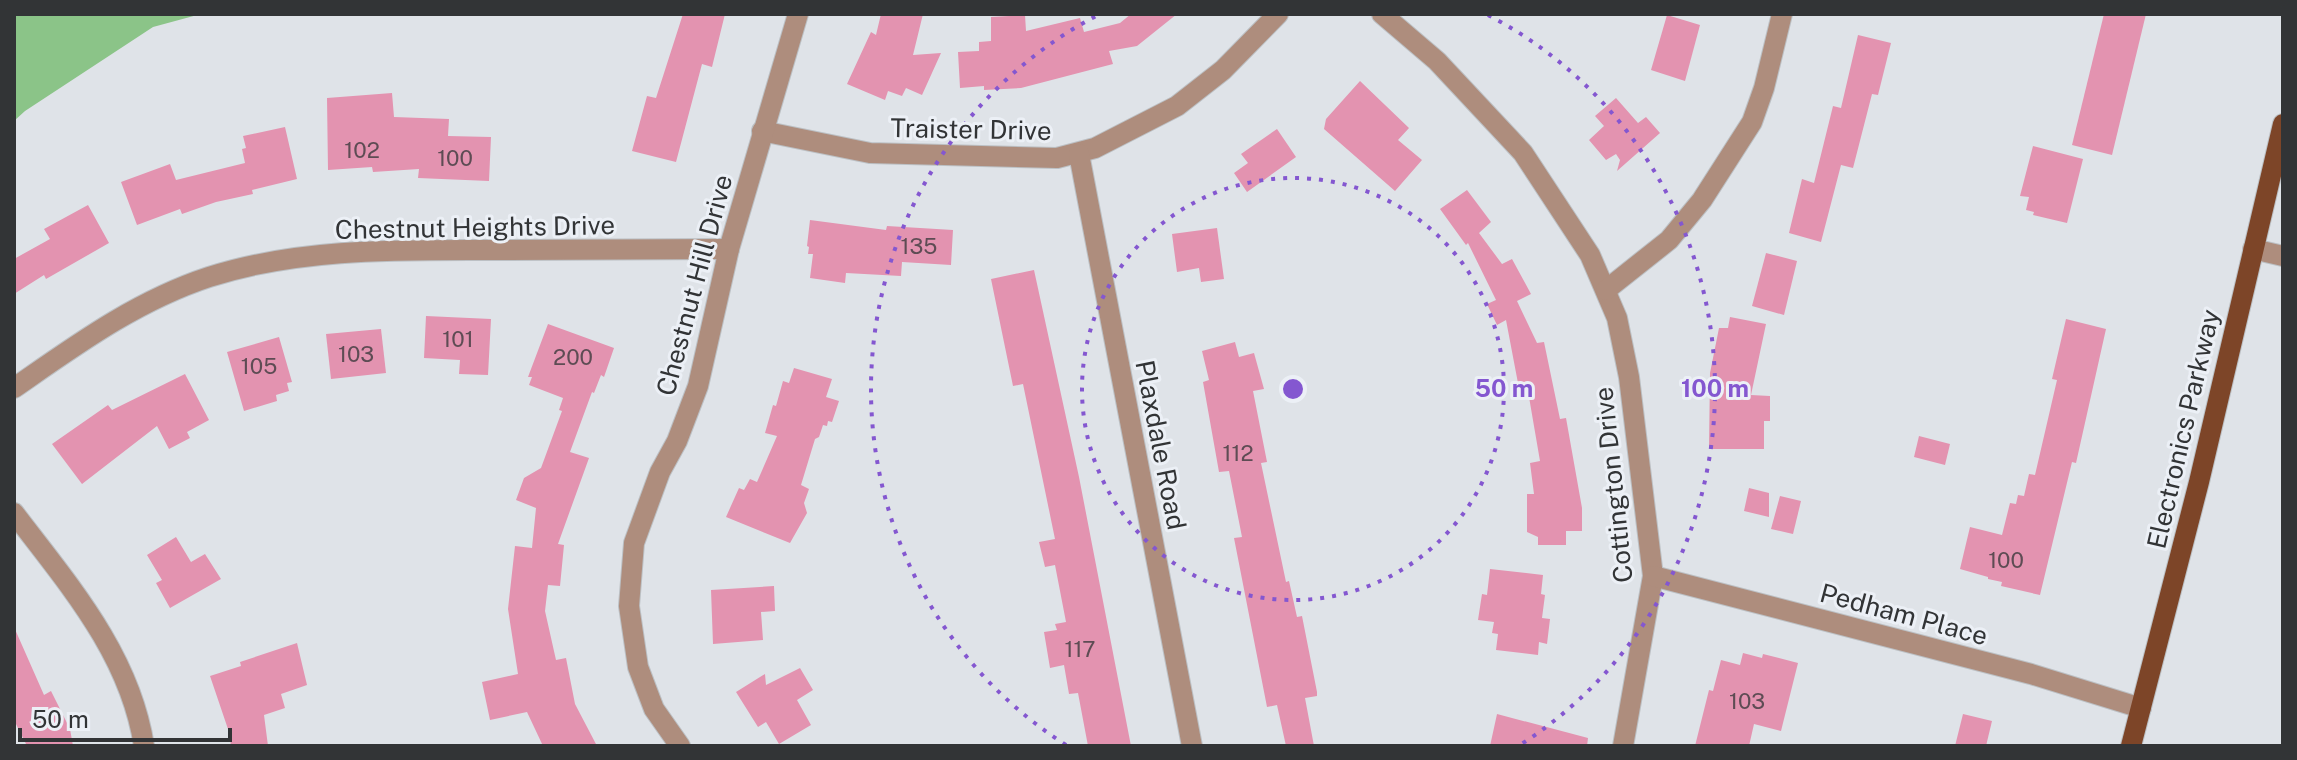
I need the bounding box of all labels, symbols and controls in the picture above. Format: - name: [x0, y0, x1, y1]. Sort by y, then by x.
- street label: Traister Drive: [890, 112, 1052, 146]
- house number: 102: [344, 137, 380, 163]
- house number: 100: [437, 145, 473, 171]
- street label: Chestnut Hill Drive: [650, 171, 738, 399]
- street label: Chestnut Heights Drive: [335, 209, 615, 245]
- house number: 135: [901, 233, 937, 259]
- street label: Electronics Parkway: [2140, 306, 2226, 552]
- house number: 101: [442, 326, 474, 352]
- house number: 103: [338, 341, 374, 367]
- house number: 200: [553, 344, 593, 370]
- house number: 105: [241, 353, 277, 379]
- street label: Plaxdale Road: [1129, 358, 1193, 532]
- text: 50 m: [1475, 374, 1533, 402]
- text: 100 m: [1681, 374, 1749, 402]
- centre of rings: [1279, 375, 1307, 403]
- street label: Cottington Drive: [1587, 386, 1639, 584]
- house number: 112: [1222, 440, 1254, 466]
- house number: 100: [1988, 547, 2024, 573]
- street label: Pedham Place: [1817, 577, 1991, 651]
- house number: 117: [1064, 636, 1096, 662]
- house number: 103: [1729, 688, 1765, 714]
- scale bar: [20, 692, 230, 742]
- text: 50 m: [32, 705, 89, 733]

